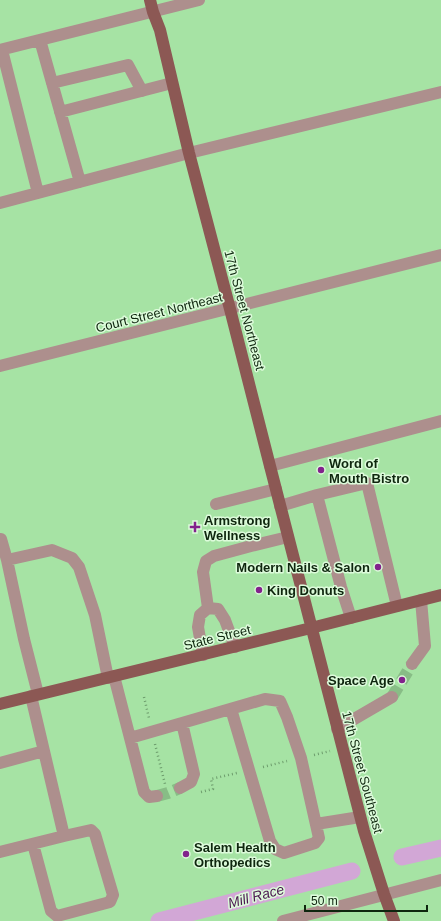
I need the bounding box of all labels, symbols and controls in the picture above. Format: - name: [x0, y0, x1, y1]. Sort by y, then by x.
- street label: 17th Street Northeast: [221, 249, 268, 372]
- street label: Court Street Northeast: [94, 289, 224, 335]
- place label: Word of Mouth Bistro: [329, 456, 409, 486]
- marker: Word of Mouth Bistro: [316, 465, 326, 475]
- place label: Armstrong Wellness: [204, 513, 271, 543]
- marker: Armstrong Wellness: [189, 521, 201, 533]
- place label: Modern Nails & Salon: [236, 560, 370, 575]
- marker: Modern Nails & Salon: [373, 562, 383, 572]
- place label: King Donuts: [267, 583, 344, 598]
- marker: King Donuts: [254, 585, 264, 595]
- street label: State Street: [182, 622, 253, 653]
- place label: Space Age: [328, 673, 394, 688]
- marker: Space Age: [397, 675, 407, 685]
- street label: 17th Street Southeast: [339, 709, 386, 835]
- place label: Salem Health Orthopedics: [194, 840, 276, 870]
- marker: Salem Health Orthopedics: [181, 849, 191, 859]
- water label: Mill Race: [226, 881, 286, 911]
- scale bar: [305, 887, 427, 913]
- text: 50 m: [311, 894, 338, 908]

